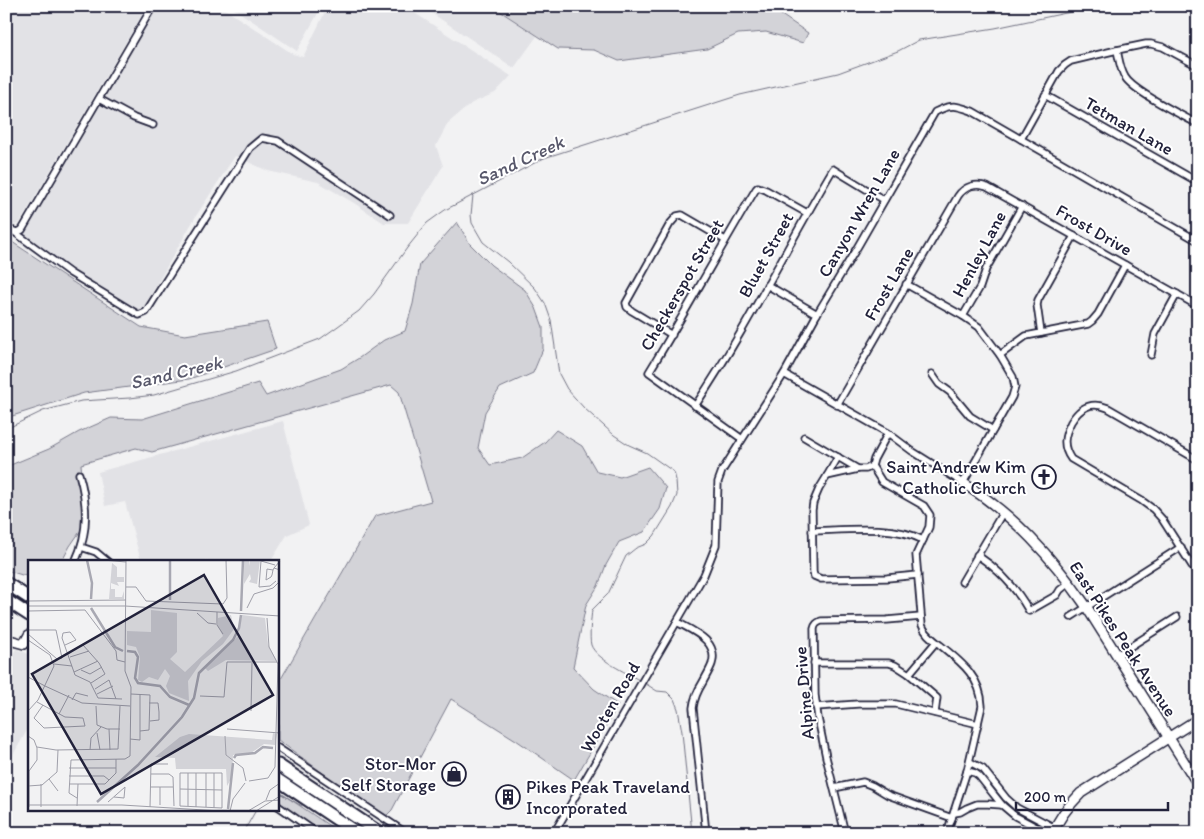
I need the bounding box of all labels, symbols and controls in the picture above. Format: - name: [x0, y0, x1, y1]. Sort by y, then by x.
- street label: Tetman Lane: [1081, 92, 1177, 160]
- water label: Sand Creek: [473, 130, 569, 191]
- street label: Canyon Wren Lane: [813, 145, 905, 281]
- street label: Frost Drive: [1052, 199, 1136, 261]
- street label: Henley Lane: [947, 207, 1011, 301]
- street label: Bluet Street: [734, 208, 799, 301]
- street label: Checkerspot Street: [635, 215, 729, 355]
- street label: Frost Lane: [859, 243, 919, 325]
- water label: Sand Creek: [128, 351, 225, 394]
- place label: Saint Andrew Kim Catholic Church: [886, 456, 1026, 499]
- church icon: Saint Andrew Kim Catholic Church: [1031, 464, 1057, 490]
- street label: East Pikes Peak Avenue: [1064, 557, 1182, 721]
- inset map: [28, 560, 279, 812]
- street label: Alpine Drive: [789, 645, 819, 741]
- street label: Wooten Road: [575, 658, 645, 756]
- place label: Stor-Mor Self Storage: [341, 753, 437, 796]
- shop icon: Stor-Mor Self Storage: [441, 761, 467, 787]
- place label: Pikes Peak Traveland Incorporated: [526, 776, 690, 819]
- scale bar: [1016, 779, 1169, 811]
- building icon: Pikes Peak Traveland Incorporated: [495, 784, 521, 810]
- text: 200 m: [1024, 788, 1067, 806]

